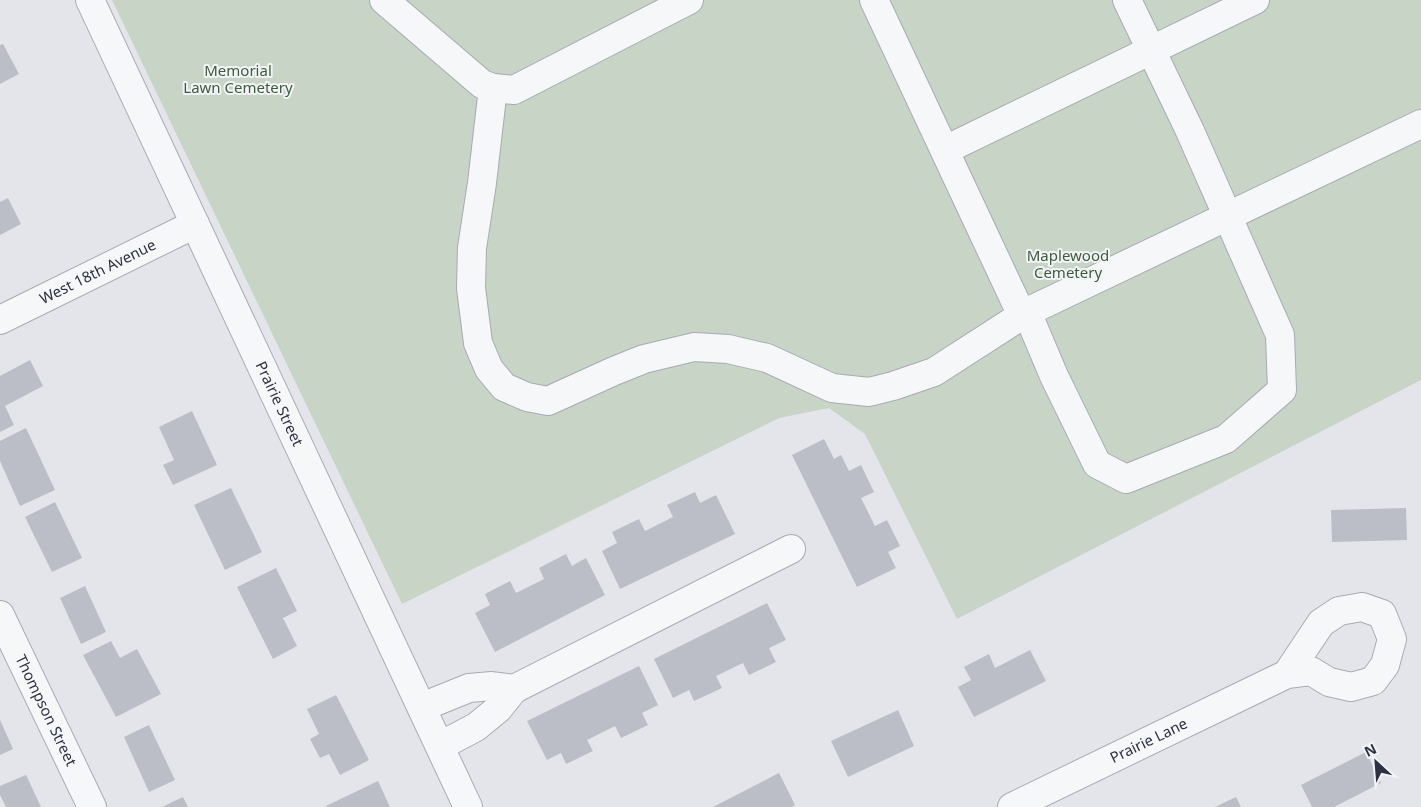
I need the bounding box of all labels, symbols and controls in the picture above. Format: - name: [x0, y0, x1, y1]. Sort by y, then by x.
- park label: Memorial Lawn Cemetery: [183, 60, 293, 97]
- street label: West 18th Avenue: [36, 234, 159, 308]
- park label: Maplewood Cemetery: [1027, 245, 1109, 282]
- street label: Prairie Street: [252, 358, 309, 450]
- street label: Thompson Street: [11, 651, 82, 770]
- street label: Prairie Lane: [1106, 713, 1190, 767]
- north arrow: [1351, 737, 1401, 787]
- text: N: [1361, 739, 1379, 761]

